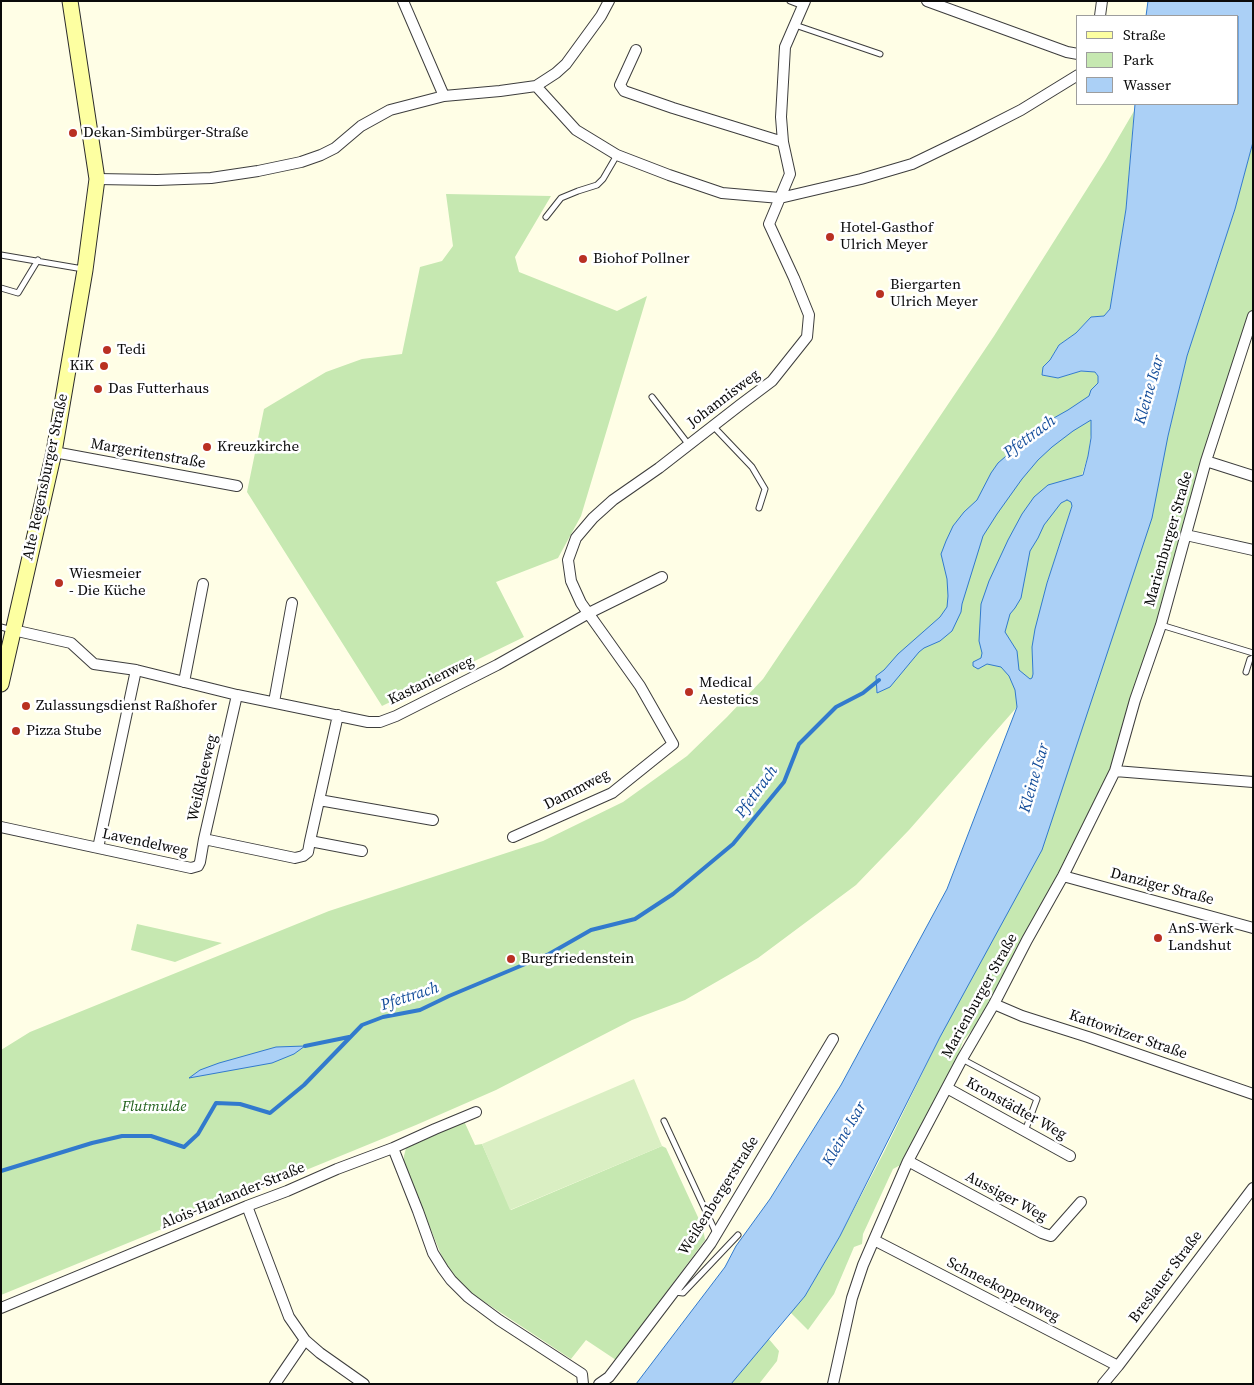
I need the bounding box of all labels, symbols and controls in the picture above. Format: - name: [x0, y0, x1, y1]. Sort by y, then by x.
- legend: [1076, 15, 1239, 105]
- text: Straße: [1123, 24, 1166, 45]
- text: Park: [1123, 49, 1154, 70]
- text: Wasser: [1123, 74, 1171, 95]
- place label: Dekan-Simbürger-Straße: [83, 124, 248, 142]
- marker: Dekan-Simbürger-Straße: [67, 127, 79, 139]
- place label: Hotel-Gasthof Ulrich Meyer: [840, 219, 933, 254]
- marker: Hotel-Gasthof Ulrich Meyer: [824, 231, 836, 243]
- place label: Biohof Pollner: [593, 250, 690, 268]
- marker: Biohof Pollner: [577, 253, 589, 265]
- place label: Biergarten Ulrich Meyer: [890, 276, 978, 311]
- marker: Biergarten Ulrich Meyer: [874, 288, 886, 300]
- place label: Tedi: [117, 341, 146, 359]
- marker: Tedi: [101, 344, 113, 356]
- water label: Kleine Isar: [1131, 353, 1169, 427]
- place label: KiK: [70, 357, 94, 375]
- marker: KiK: [98, 360, 110, 372]
- street label: Johannisweg: [684, 366, 764, 432]
- place label: Das Futterhaus: [108, 380, 209, 398]
- marker: Das Futterhaus: [92, 383, 104, 395]
- street label: Alte Regensburger Straße: [20, 392, 72, 562]
- water label: Pfettrach: [1000, 412, 1060, 462]
- street label: Margeritenstraße: [89, 435, 207, 473]
- place label: Kreuzkirche: [217, 438, 299, 456]
- marker: Kreuzkirche: [201, 441, 213, 453]
- street label: Marienburger Straße: [1141, 469, 1197, 609]
- place label: Wiesmeier - Die Küche: [69, 565, 146, 600]
- marker: Wiesmeier - Die Küche: [53, 577, 65, 589]
- street label: Kastanienweg: [385, 653, 477, 709]
- place label: Medical Aestetics: [699, 674, 759, 709]
- marker: Medical Aestetics: [683, 686, 695, 698]
- place label: Zulassungsdienst Raßhofer: [36, 697, 217, 715]
- marker: Zulassungsdienst Raßhofer: [20, 700, 32, 712]
- place label: Pizza Stube: [26, 722, 102, 740]
- marker: Pizza Stube: [10, 725, 22, 737]
- street label: Weißkleeweg: [184, 733, 222, 823]
- water label: Kleine Isar: [1016, 741, 1054, 815]
- water label: Pfettrach: [732, 762, 782, 822]
- street label: Dammweg: [541, 766, 613, 814]
- street label: Lavendelweg: [100, 825, 190, 861]
- street label: Danziger Straße: [1108, 865, 1216, 909]
- place label: AnS-Werk Landshut: [1168, 920, 1234, 955]
- street label: Marienburger Straße: [938, 931, 1022, 1061]
- marker: AnS-Werk Landshut: [1152, 932, 1164, 944]
- place label: Burgfriedenstein: [521, 950, 634, 968]
- marker: Burgfriedenstein: [505, 953, 517, 965]
- water label: Pfettrach: [379, 979, 441, 1015]
- street label: Kattowitzer Straße: [1067, 1006, 1189, 1064]
- street label: Kronstädter Weg: [963, 1074, 1069, 1144]
- park label: Flutmulde: [122, 1098, 186, 1116]
- water label: Kleine Isar: [819, 1098, 871, 1170]
- street label: Weißenbergerstraße: [675, 1133, 763, 1259]
- street label: Alois-Harlander-Straße: [158, 1159, 308, 1233]
- street label: Aussiger Weg: [962, 1168, 1050, 1226]
- street label: Breslauer Straße: [1126, 1227, 1206, 1327]
- street label: Schneekoppenweg: [944, 1254, 1062, 1326]

